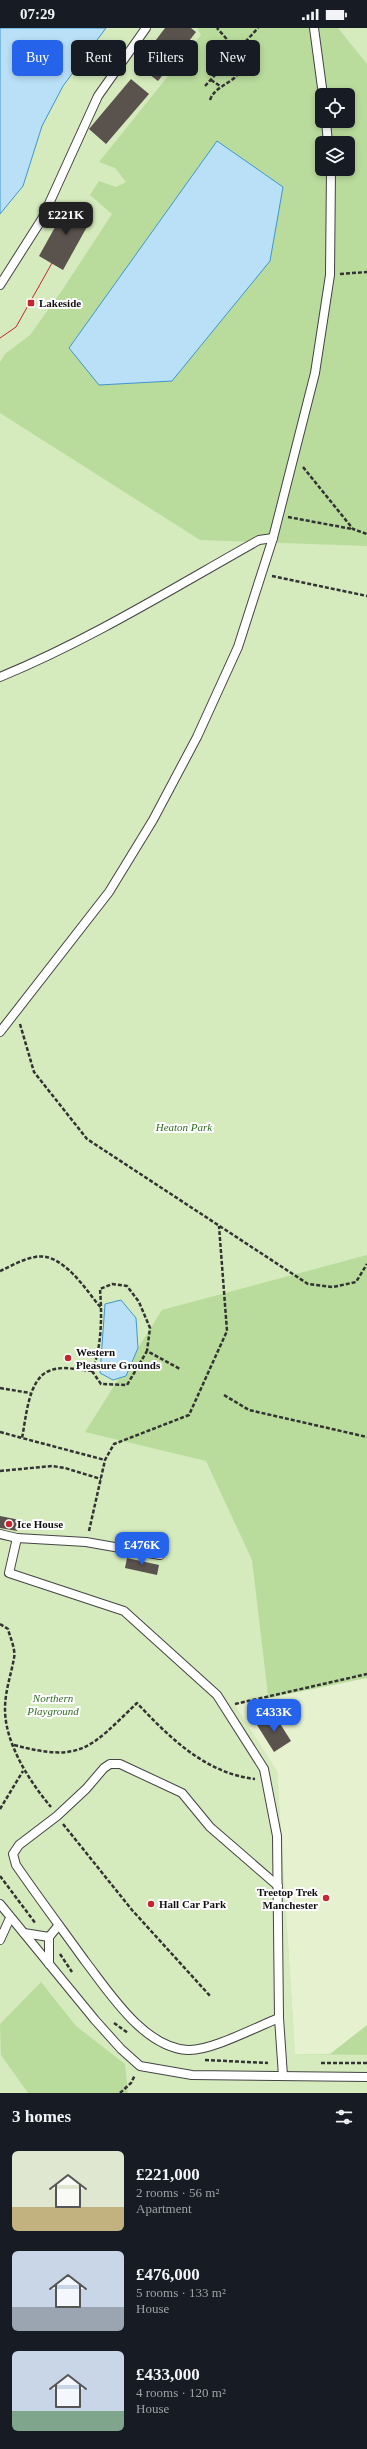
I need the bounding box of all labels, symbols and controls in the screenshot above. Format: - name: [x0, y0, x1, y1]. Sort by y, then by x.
- text: 07:29: [20, 6, 55, 22]
- chip: Buy: [12, 40, 63, 76]
- chip: Rent: [71, 40, 126, 76]
- chip: Filters: [134, 40, 198, 76]
- chip: New: [206, 40, 260, 76]
- map controls: [315, 88, 355, 176]
- button: locate: [315, 88, 355, 128]
- button: layers: [315, 136, 355, 176]
- pin: £221K: [38, 202, 94, 236]
- text: £221K: [48, 207, 84, 222]
- place label: Lakeside: [39, 297, 81, 309]
- marker: Lakeside: [26, 298, 36, 308]
- park label: Heaton Park: [155, 1121, 213, 1133]
- place label: Western Pleasure Grounds: [76, 1346, 161, 1371]
- marker: Western Pleasure Grounds: [63, 1353, 73, 1363]
- place label: Ice House: [17, 1518, 63, 1530]
- marker: Ice House: [4, 1519, 14, 1529]
- pin: £476K: [114, 1532, 170, 1566]
- text: £476K: [124, 1537, 160, 1552]
- park label: Northern Playground: [26, 1692, 79, 1717]
- pin: £433K: [246, 1699, 302, 1733]
- text: £433K: [256, 1704, 292, 1719]
- place label: Treetop Trek Manchester: [257, 1886, 319, 1911]
- marker: Treetop Trek Manchester: [321, 1893, 331, 1903]
- place label: Hall Car Park: [159, 1898, 227, 1910]
- marker: Hall Car Park: [146, 1899, 156, 1909]
- icon: filters: [333, 2106, 355, 2128]
- text: 3 homes: [12, 2107, 71, 2126]
- text: £221,000: [136, 2165, 200, 2184]
- icon: home: [44, 2167, 92, 2215]
- text: 2 rooms · 56 m²: [136, 2185, 219, 2200]
- text: Apartment: [136, 2201, 192, 2216]
- text: £476,000: [136, 2265, 200, 2284]
- icon: home: [44, 2267, 92, 2315]
- text: 5 rooms · 133 m²: [136, 2285, 226, 2300]
- text: House: [136, 2301, 169, 2316]
- text: £433,000: [136, 2365, 200, 2384]
- icon: home: [44, 2367, 92, 2415]
- text: 4 rooms · 120 m²: [136, 2385, 226, 2400]
- text: House: [136, 2401, 169, 2416]

